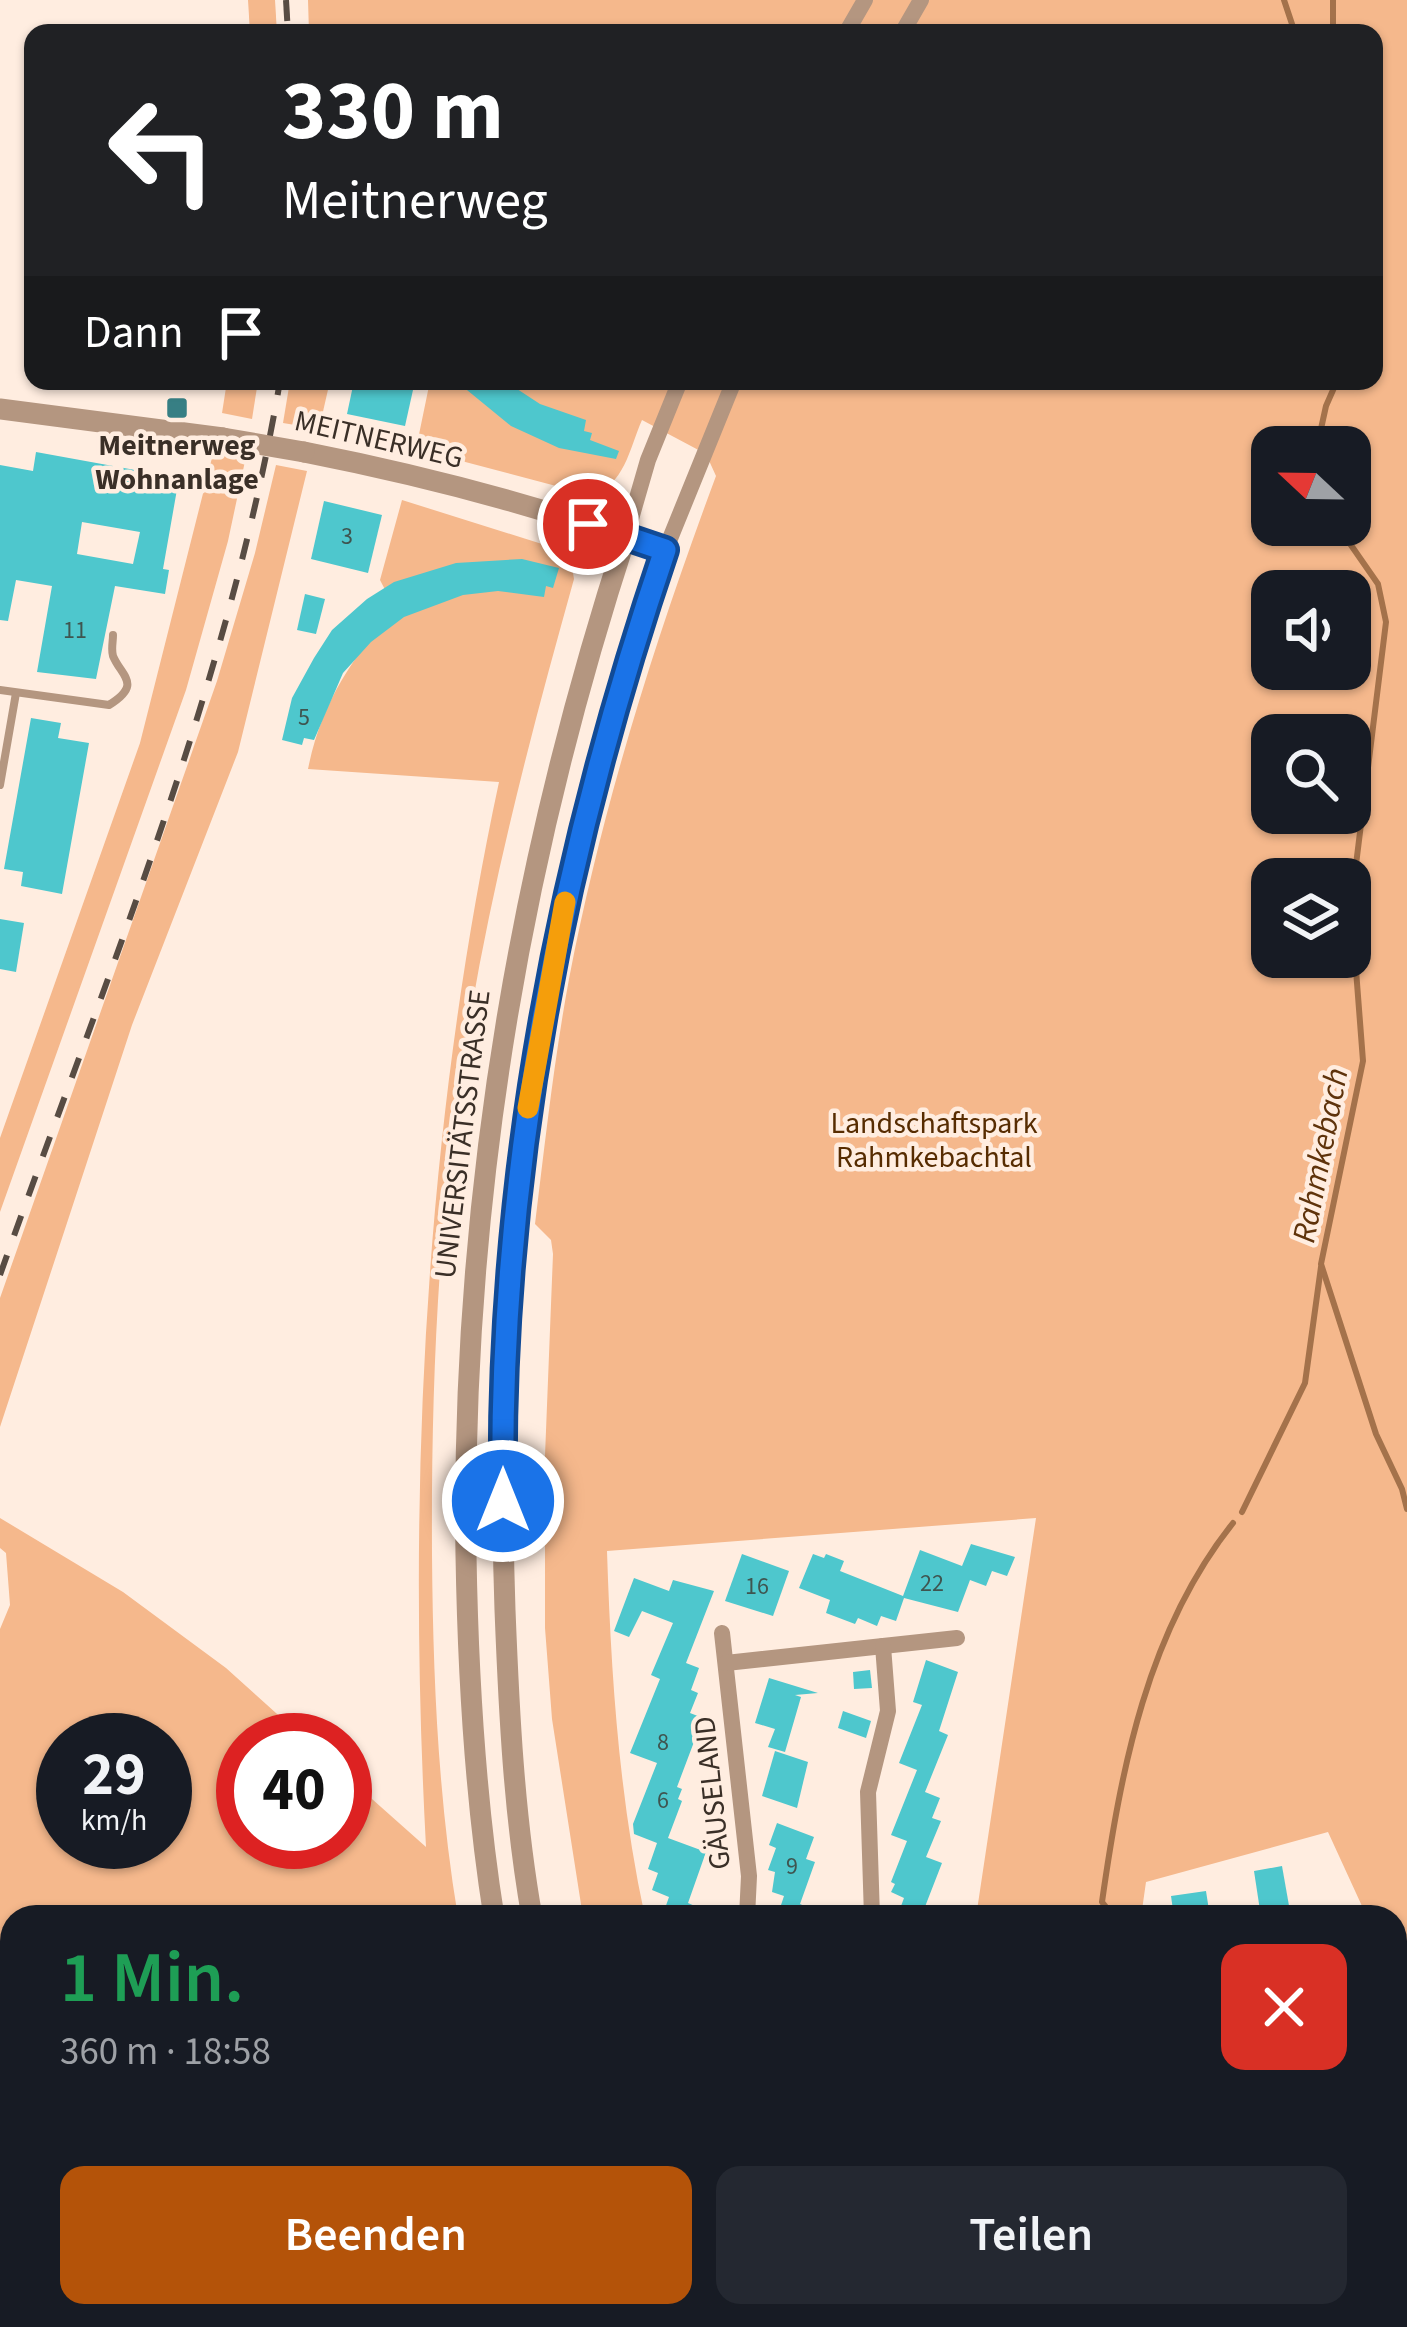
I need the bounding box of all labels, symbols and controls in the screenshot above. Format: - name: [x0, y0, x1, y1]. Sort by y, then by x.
- text: 330 m: [282, 52, 504, 172]
- icon: left: [84, 72, 240, 228]
- text: Meitnerweg: [282, 163, 548, 240]
- icon: arrive: [208, 300, 274, 366]
- text: Dann: [84, 301, 184, 365]
- marker: Meitnerweg Wohnanlage: [164, 395, 190, 421]
- street label: MEITNERWEG: [290, 399, 468, 480]
- place label: Meitnerweg Wohnanlage: [95, 424, 259, 501]
- north arrow: [1251, 426, 1371, 546]
- map controls: [1251, 426, 1371, 978]
- pin: [537, 473, 639, 575]
- icon: arrive: [555, 491, 621, 557]
- house number: 3: [341, 519, 353, 554]
- button: sound: [1251, 570, 1371, 690]
- house number: 11: [63, 613, 87, 648]
- house number: 5: [298, 700, 310, 735]
- button: search: [1251, 714, 1371, 834]
- button: layers: [1251, 858, 1371, 978]
- street label: UNIVERSITÄTSSTRASSE: [423, 987, 502, 1281]
- water label: Rahmkebach: [1280, 1064, 1360, 1247]
- park label: Landschaftspark Rahmkebachtal: [830, 1102, 1038, 1179]
- position arrow: [440, 1438, 566, 1564]
- house number: 22: [920, 1566, 944, 1601]
- house number: 16: [745, 1569, 769, 1604]
- speed limit sign: 40: [216, 1713, 372, 1869]
- street label: GÄUSELAND: [683, 1714, 742, 1872]
- house number: 8: [657, 1725, 669, 1760]
- text: 29: [82, 1733, 146, 1818]
- house number: 6: [657, 1783, 669, 1818]
- text: km/h: [81, 1799, 147, 1842]
- house number: 9: [786, 1849, 798, 1884]
- text: 1 Min.: [60, 1927, 244, 2030]
- button: close: [1221, 1944, 1347, 2070]
- text: 360 m · 18:58: [60, 2024, 271, 2080]
- button: Beenden: [60, 2166, 692, 2304]
- button: Teilen: [716, 2166, 1347, 2304]

